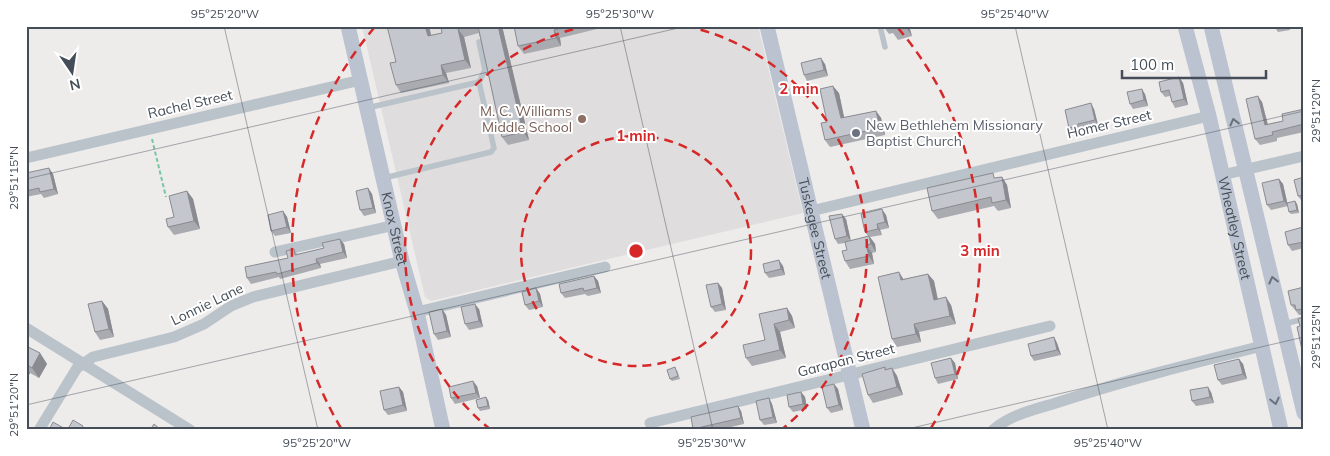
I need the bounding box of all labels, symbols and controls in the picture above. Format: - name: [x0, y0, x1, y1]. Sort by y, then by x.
- text: 95°25'20"W: [191, 6, 259, 21]
- text: 95°25'30"W: [586, 6, 654, 21]
- text: 95°25'40"W: [981, 6, 1049, 21]
- north arrow: [48, 48, 98, 98]
- scale bar: [1122, 48, 1266, 80]
- text: 100 m: [1130, 55, 1174, 74]
- text: N: [68, 75, 82, 95]
- text: 2 min: [779, 79, 819, 98]
- text: 29°51'20"N: [1308, 79, 1323, 143]
- street label: Rachel Street: [146, 85, 234, 123]
- place label: M. C. Williams Middle School: [480, 102, 572, 136]
- street label: Homer Street: [1065, 106, 1153, 142]
- marker: M. C. Williams Middle School: [576, 113, 588, 125]
- place label: New Bethlehem Missionary Baptist Church: [866, 116, 1043, 150]
- one-way arrow: [1230, 119, 1240, 127]
- text: 1 min: [616, 126, 656, 145]
- marker: New Bethlehem Missionary Baptist Church: [850, 127, 862, 139]
- text: 29°51'15"N: [6, 146, 21, 210]
- street label: Wheatley Street: [1214, 175, 1255, 281]
- street label: Tuskegee Street: [794, 176, 836, 281]
- street label: Knox Street: [377, 190, 412, 268]
- text: 3 min: [960, 241, 1000, 260]
- centre of rings: [627, 242, 645, 260]
- one-way arrow: [1268, 276, 1279, 285]
- street label: Lonnie Lane: [168, 279, 246, 329]
- text: 29°51'25"N: [1308, 305, 1323, 369]
- street label: Garapan Street: [796, 339, 897, 381]
- text: 29°51'20"N: [6, 373, 21, 437]
- one-way arrow: [1269, 397, 1280, 406]
- text: 95°25'20"W: [283, 435, 351, 450]
- text: 95°25'30"W: [678, 435, 746, 450]
- text: 95°25'40"W: [1074, 435, 1142, 450]

